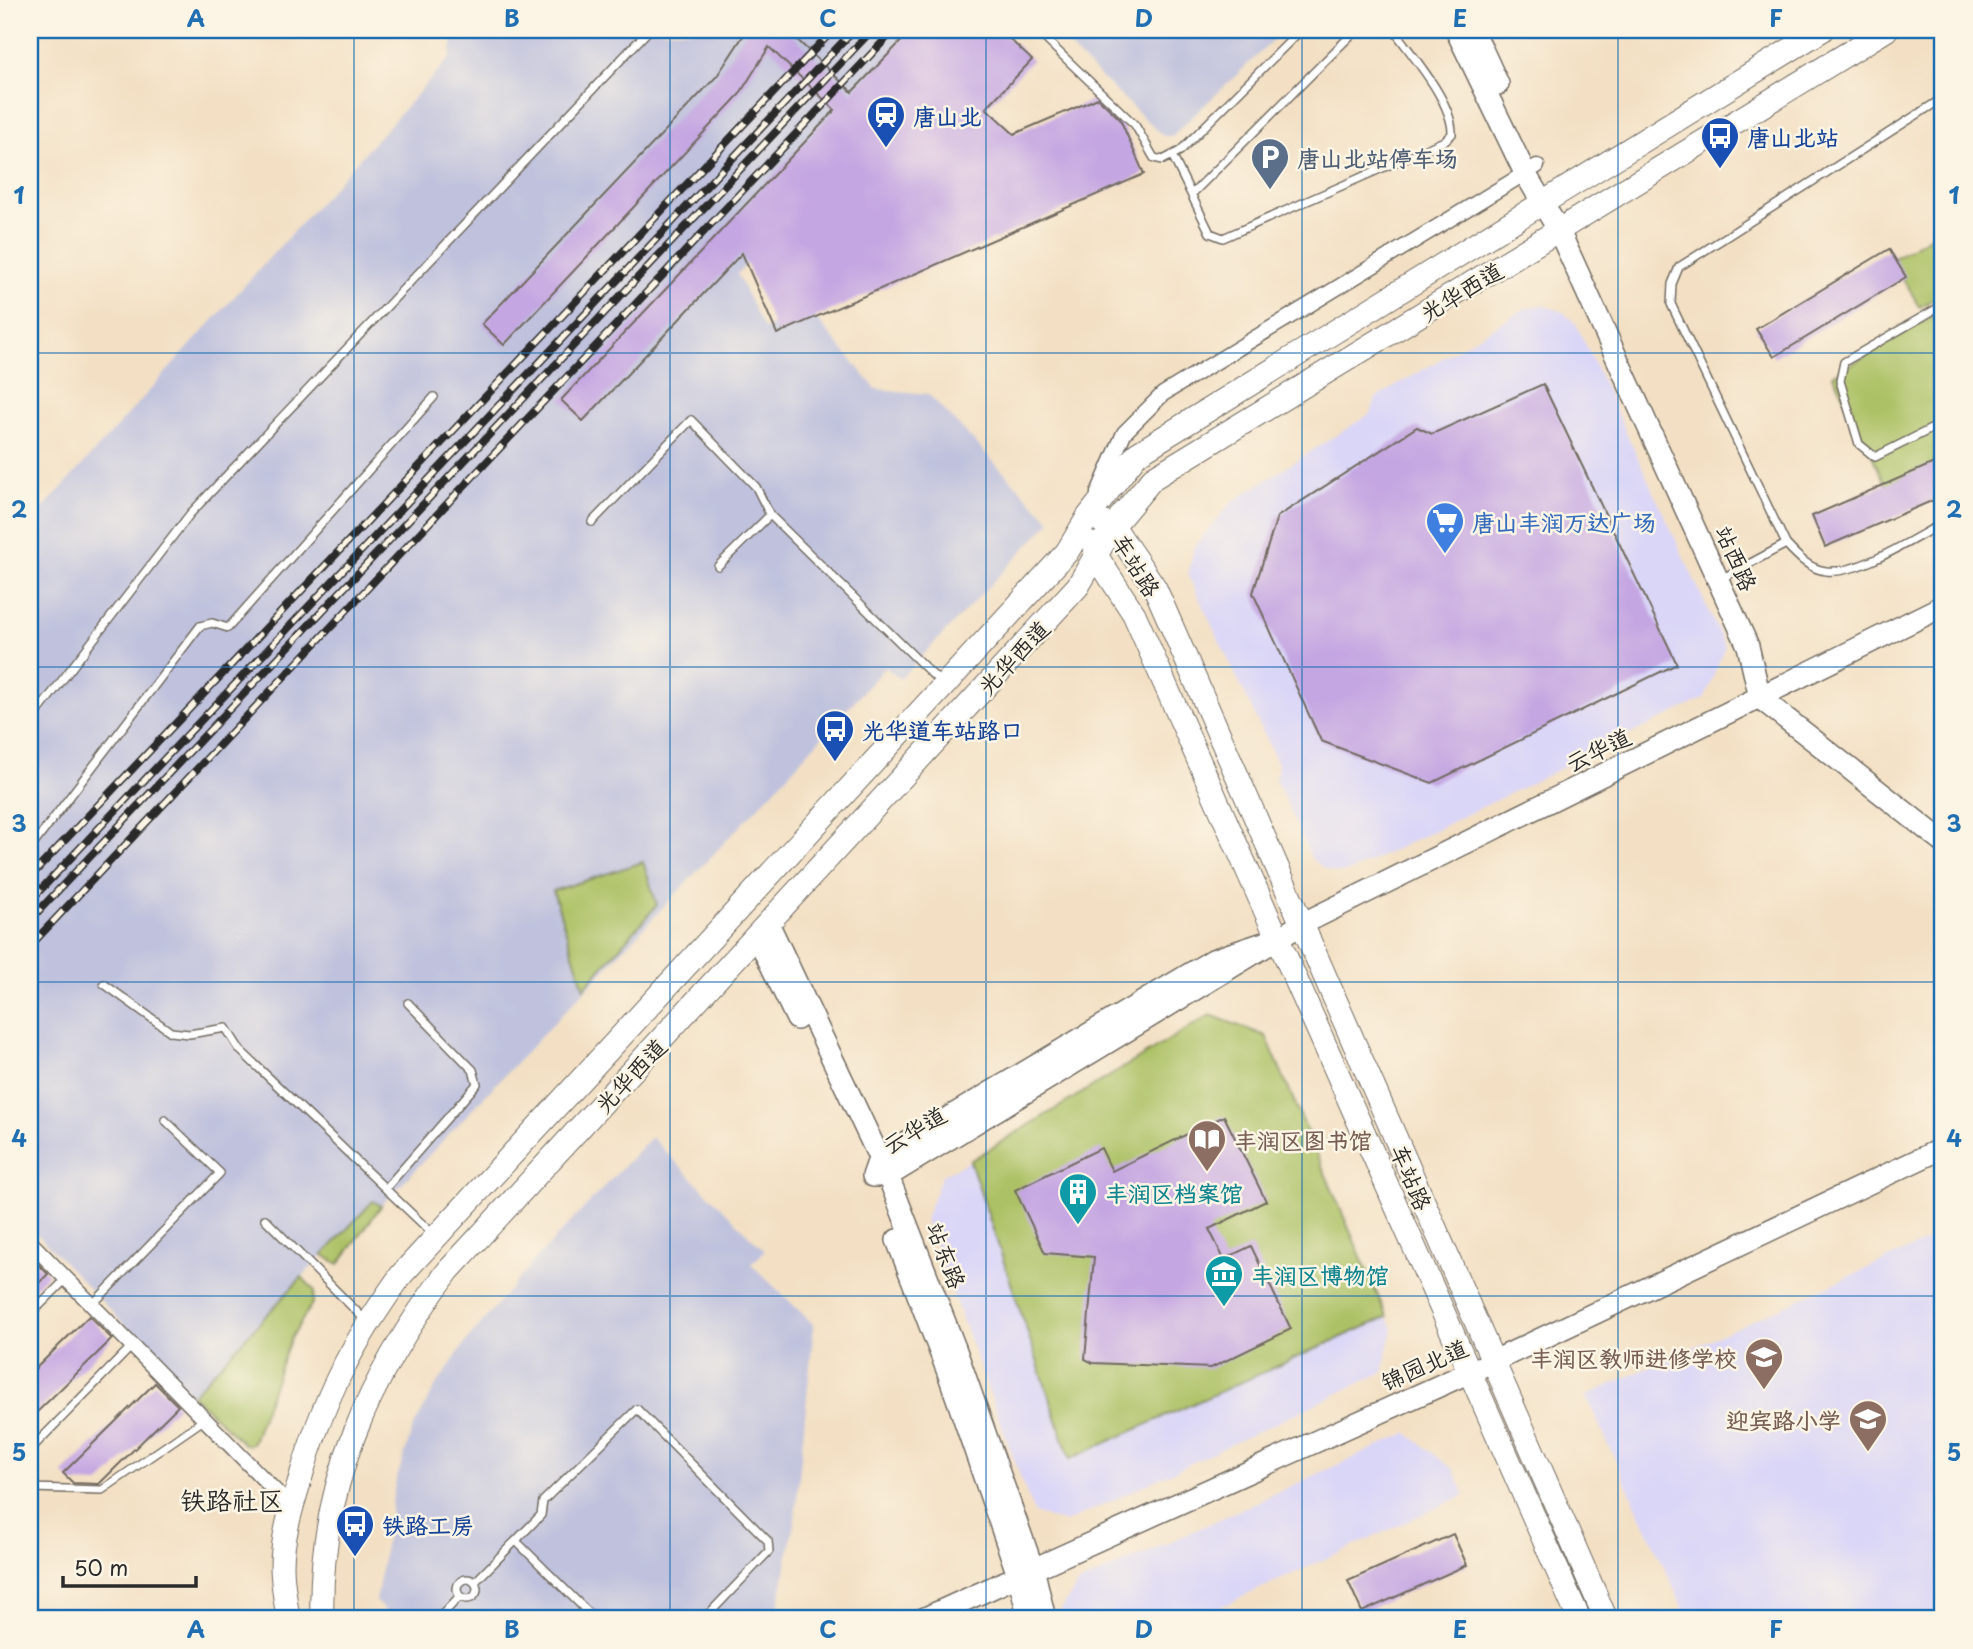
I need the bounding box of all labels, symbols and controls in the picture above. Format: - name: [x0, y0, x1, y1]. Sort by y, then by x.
- text: A: [187, 0, 205, 35]
- text: B: [504, 0, 520, 35]
- text: C: [819, 0, 837, 35]
- text: D: [1135, 0, 1153, 35]
- text: E: [1453, 0, 1467, 35]
- text: F: [1769, 0, 1783, 35]
- station icon: 唐山北: [865, 94, 907, 149]
- place label: 唐山北: [913, 98, 982, 133]
- bus stop icon: 唐山北站: [1699, 115, 1741, 170]
- place label: 唐山北站: [1747, 119, 1839, 154]
- parking icon: 唐山北站停车场: [1249, 136, 1291, 191]
- place label: 唐山北站停车场: [1297, 140, 1458, 175]
- text: 1: [14, 177, 25, 212]
- text: 1: [1949, 177, 1960, 212]
- street label: 光华西道: [1413, 252, 1509, 330]
- text: 2: [11, 491, 27, 526]
- text: 2: [1946, 491, 1962, 526]
- supermarket icon: 唐山丰润万达广场: [1424, 500, 1466, 555]
- place label: 唐山丰润万达广场: [1472, 504, 1656, 539]
- street label: 站西路: [1707, 519, 1767, 597]
- street label: 车站路: [1104, 526, 1170, 604]
- street label: 光华西道: [969, 611, 1057, 703]
- bus stop icon: 光华道车站路口: [814, 708, 856, 763]
- place label: 光华道车站路口: [862, 712, 1023, 747]
- street label: 云华道: [1559, 718, 1637, 780]
- text: 3: [11, 805, 27, 840]
- text: 3: [1946, 805, 1962, 840]
- street label: 光华西道: [586, 1029, 674, 1121]
- street label: 云华道: [875, 1096, 953, 1162]
- library icon: 丰润区图书馆: [1186, 1118, 1228, 1173]
- text: 4: [11, 1120, 27, 1155]
- text: 4: [1946, 1120, 1962, 1155]
- place label: 丰润区图书馆: [1234, 1122, 1372, 1157]
- street label: 车站路: [1382, 1138, 1442, 1216]
- building icon: 丰润区档案馆: [1057, 1171, 1099, 1226]
- place label: 丰润区档案馆: [1105, 1175, 1243, 1210]
- street label: 站东路: [918, 1217, 976, 1293]
- museum icon: 丰润区博物馆: [1203, 1253, 1245, 1308]
- place label: 丰润区博物馆: [1251, 1257, 1389, 1292]
- street label: 锦园北道: [1375, 1329, 1473, 1399]
- school or university icon: 丰润区教师进修学校: [1743, 1336, 1785, 1391]
- place label: 丰润区教师进修学校: [1530, 1340, 1737, 1375]
- school or university icon: 迎宾路小学: [1847, 1398, 1889, 1453]
- place label: 迎宾路小学: [1726, 1402, 1841, 1437]
- text: 5: [12, 1434, 26, 1469]
- text: 5: [1947, 1434, 1961, 1469]
- district label: 铁路社区: [180, 1480, 284, 1519]
- bus stop icon: 铁路工房: [334, 1503, 376, 1558]
- place label: 铁路工房: [382, 1507, 474, 1542]
- scale bar: [63, 1544, 196, 1588]
- text: 50 m: [74, 1551, 128, 1583]
- text: A: [187, 1611, 205, 1646]
- text: B: [504, 1611, 520, 1646]
- text: C: [819, 1611, 837, 1646]
- text: D: [1135, 1611, 1153, 1646]
- text: E: [1453, 1611, 1467, 1646]
- text: F: [1769, 1611, 1783, 1646]

